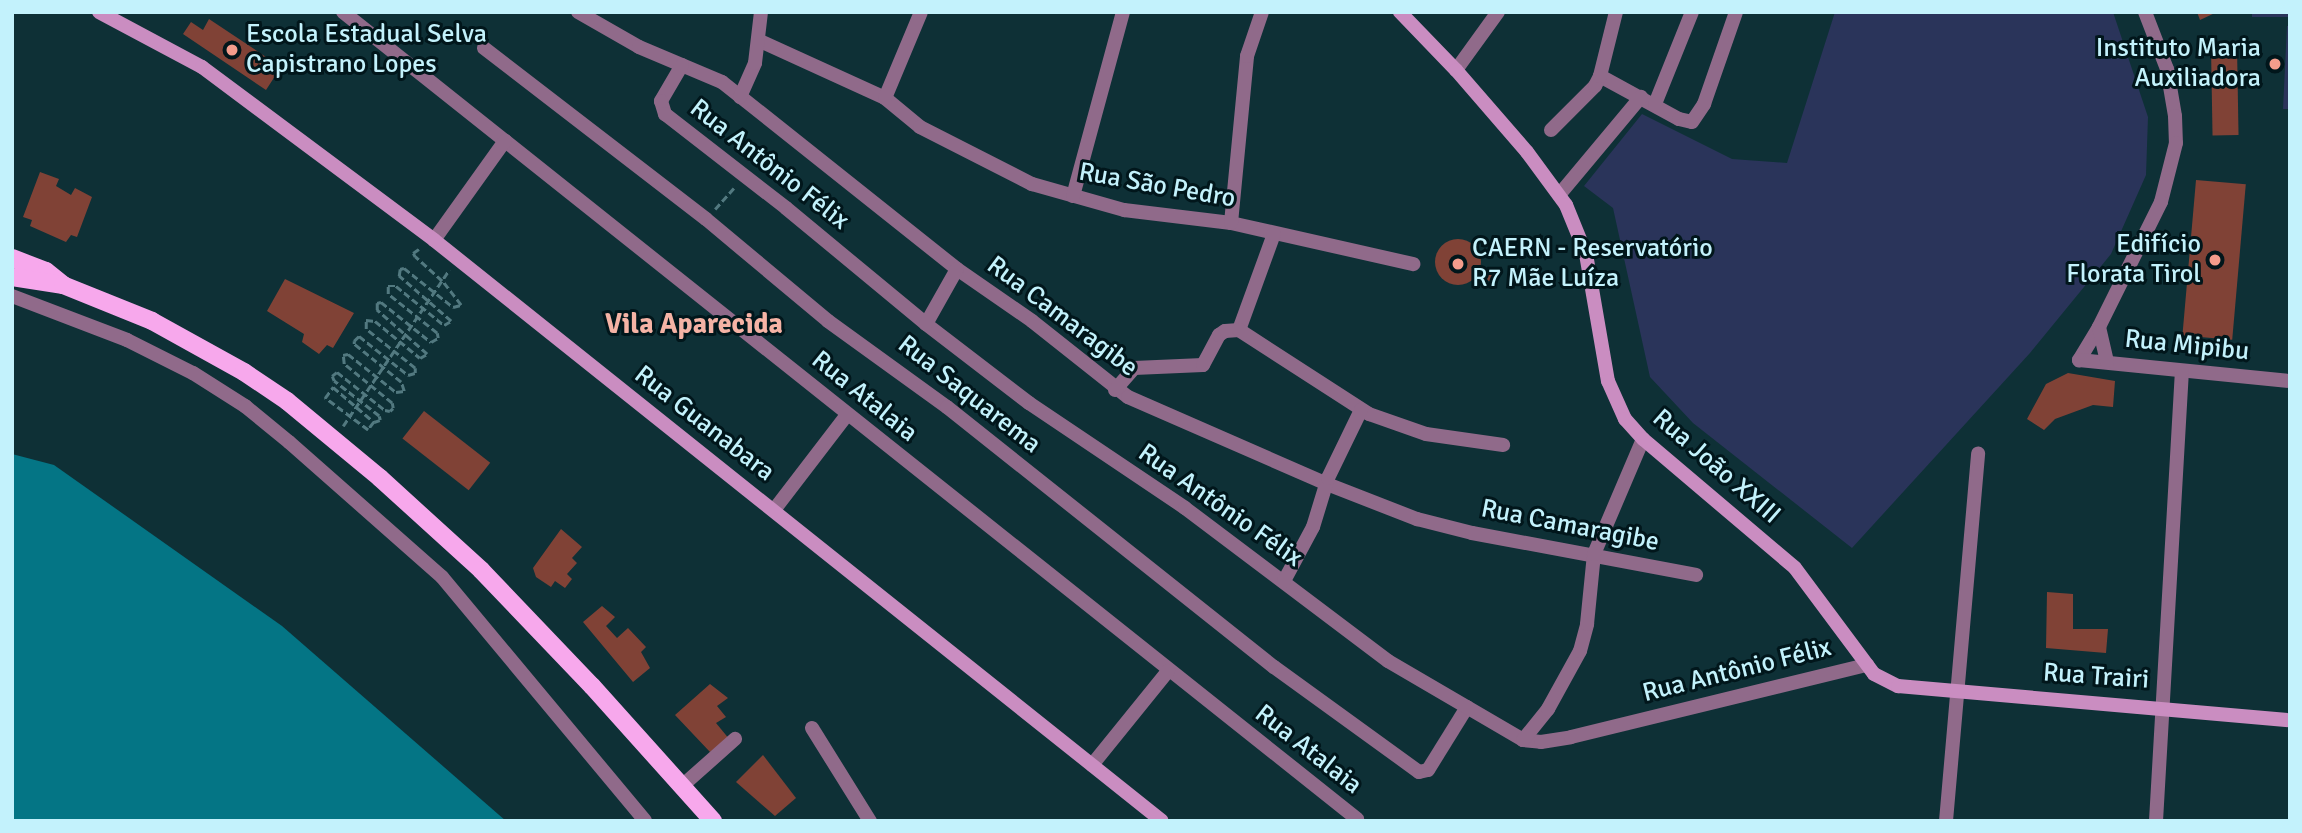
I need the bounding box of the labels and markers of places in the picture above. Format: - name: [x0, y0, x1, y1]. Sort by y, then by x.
- place label: Escola Estadual Selva Capistrano Lopes: [246, 19, 487, 80]
- place label: Instituto Maria Auxiliadora: [2096, 33, 2261, 94]
- marker: Escola Estadual Selva Capistrano Lopes: [224, 42, 240, 58]
- marker: Instituto Maria Auxiliadora: [2267, 56, 2283, 72]
- place label: Edifício Florata Tirol: [2066, 229, 2201, 290]
- place label: CAERN - Reservatório R7 Mãe Luíza: [1472, 233, 1713, 294]
- marker: Edifício Florata Tirol: [2207, 252, 2223, 268]
- marker: CAERN - Reservatório R7 Mãe Luíza: [1450, 256, 1466, 272]

